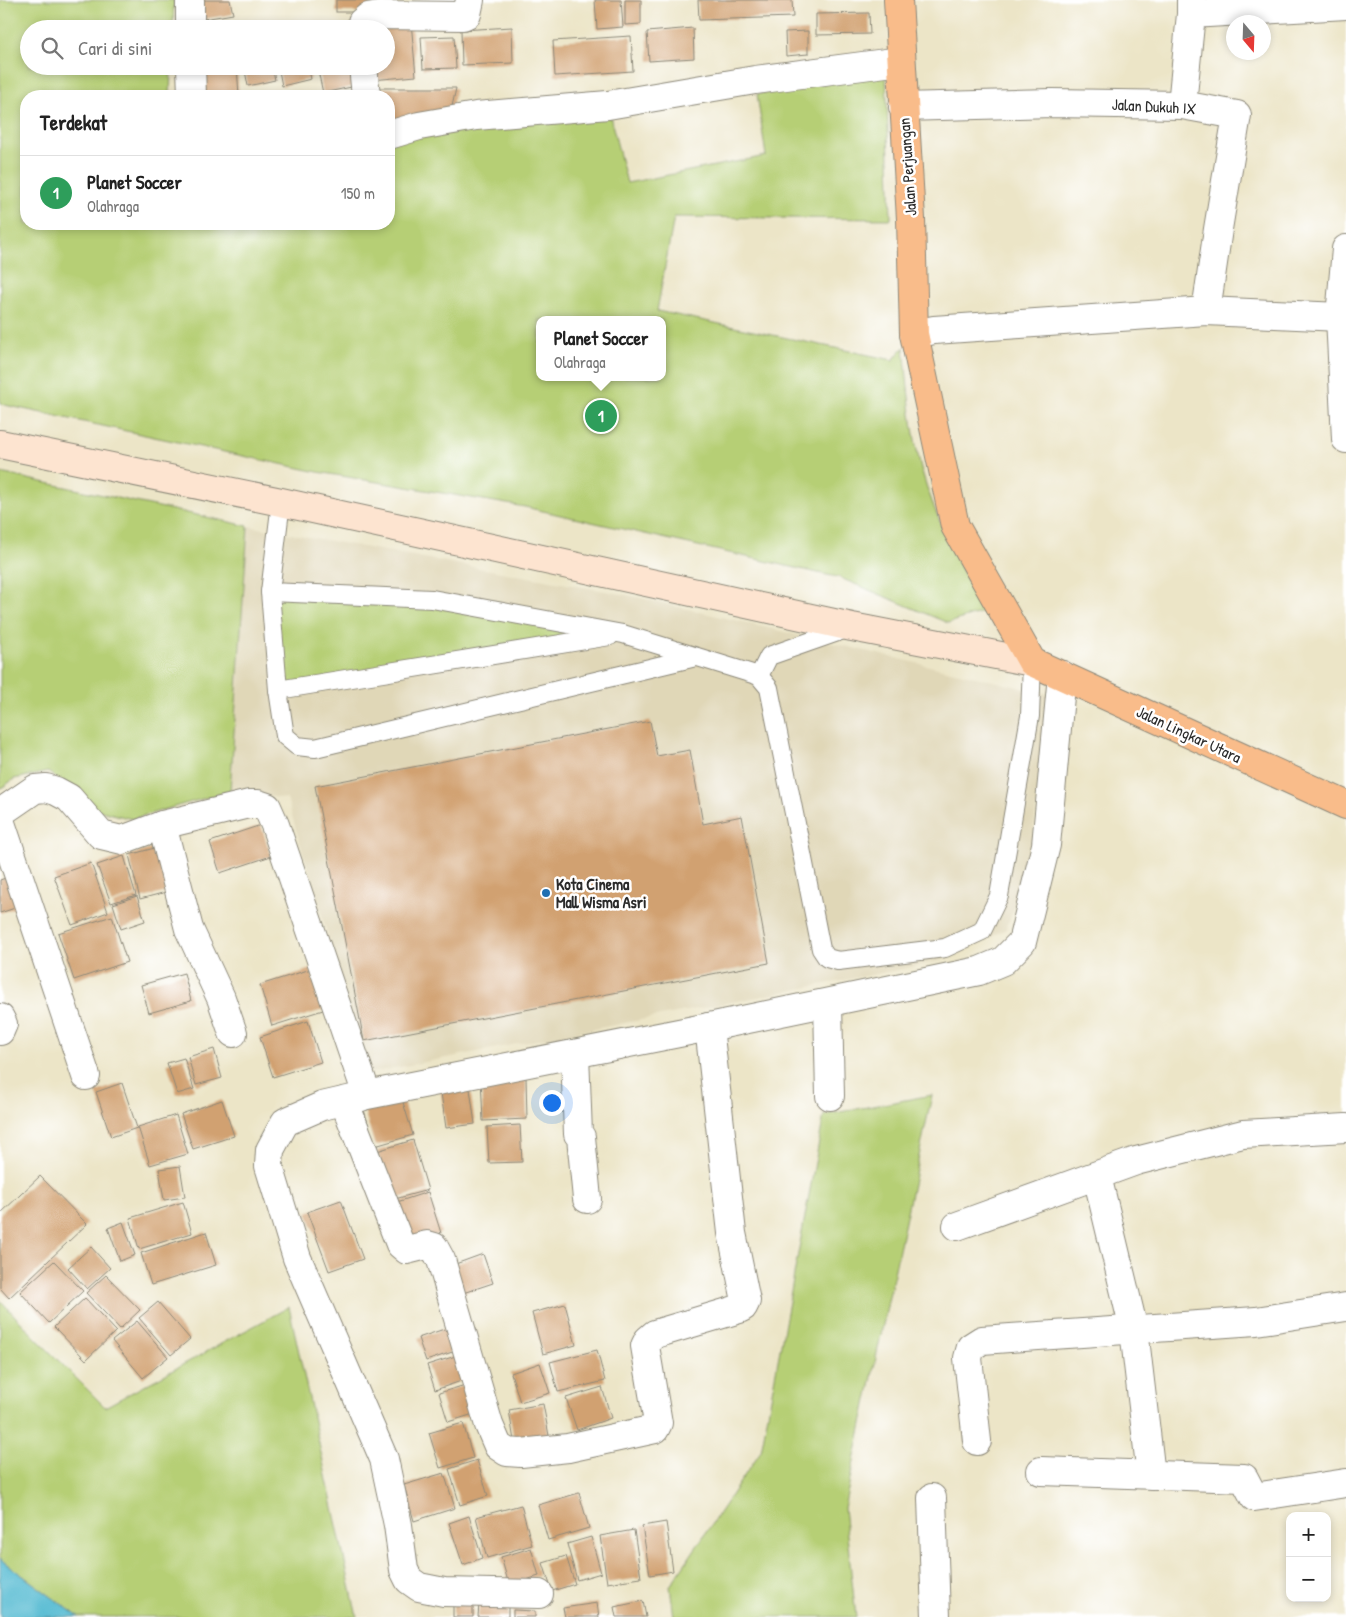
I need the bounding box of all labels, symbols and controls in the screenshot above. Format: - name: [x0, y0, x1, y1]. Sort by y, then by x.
- north arrow: [1226, 15, 1271, 60]
- search box: [20, 20, 395, 75]
- icon: search: [38, 34, 66, 62]
- text: Cari di sini: [78, 35, 152, 61]
- street label: Jalan Dukuh IX: [1111, 93, 1197, 119]
- text: Terdekat: [40, 108, 107, 137]
- street label: Jalan Perjuangan: [893, 117, 921, 217]
- text: Planet Soccer: [87, 169, 182, 195]
- text: 1: [53, 182, 59, 204]
- text: 150 m: [341, 182, 375, 204]
- text: Olahraga: [87, 195, 139, 217]
- popup: [536, 316, 666, 381]
- text: Planet Soccer: [554, 325, 648, 351]
- text: Olahraga: [554, 351, 606, 373]
- pin: 1: [585, 397, 617, 435]
- street label: Jalan Lingkar Utara: [1133, 700, 1245, 768]
- place label: Kota Cinema Mall Wisma Asri: [556, 873, 647, 913]
- marker: Kota Cinema Mall Wisma Asri: [540, 887, 552, 899]
- your location: [539, 1090, 565, 1116]
- map controls: [1286, 1512, 1331, 1602]
- button: +: [1286, 1512, 1331, 1557]
- button: −: [1286, 1557, 1331, 1602]

